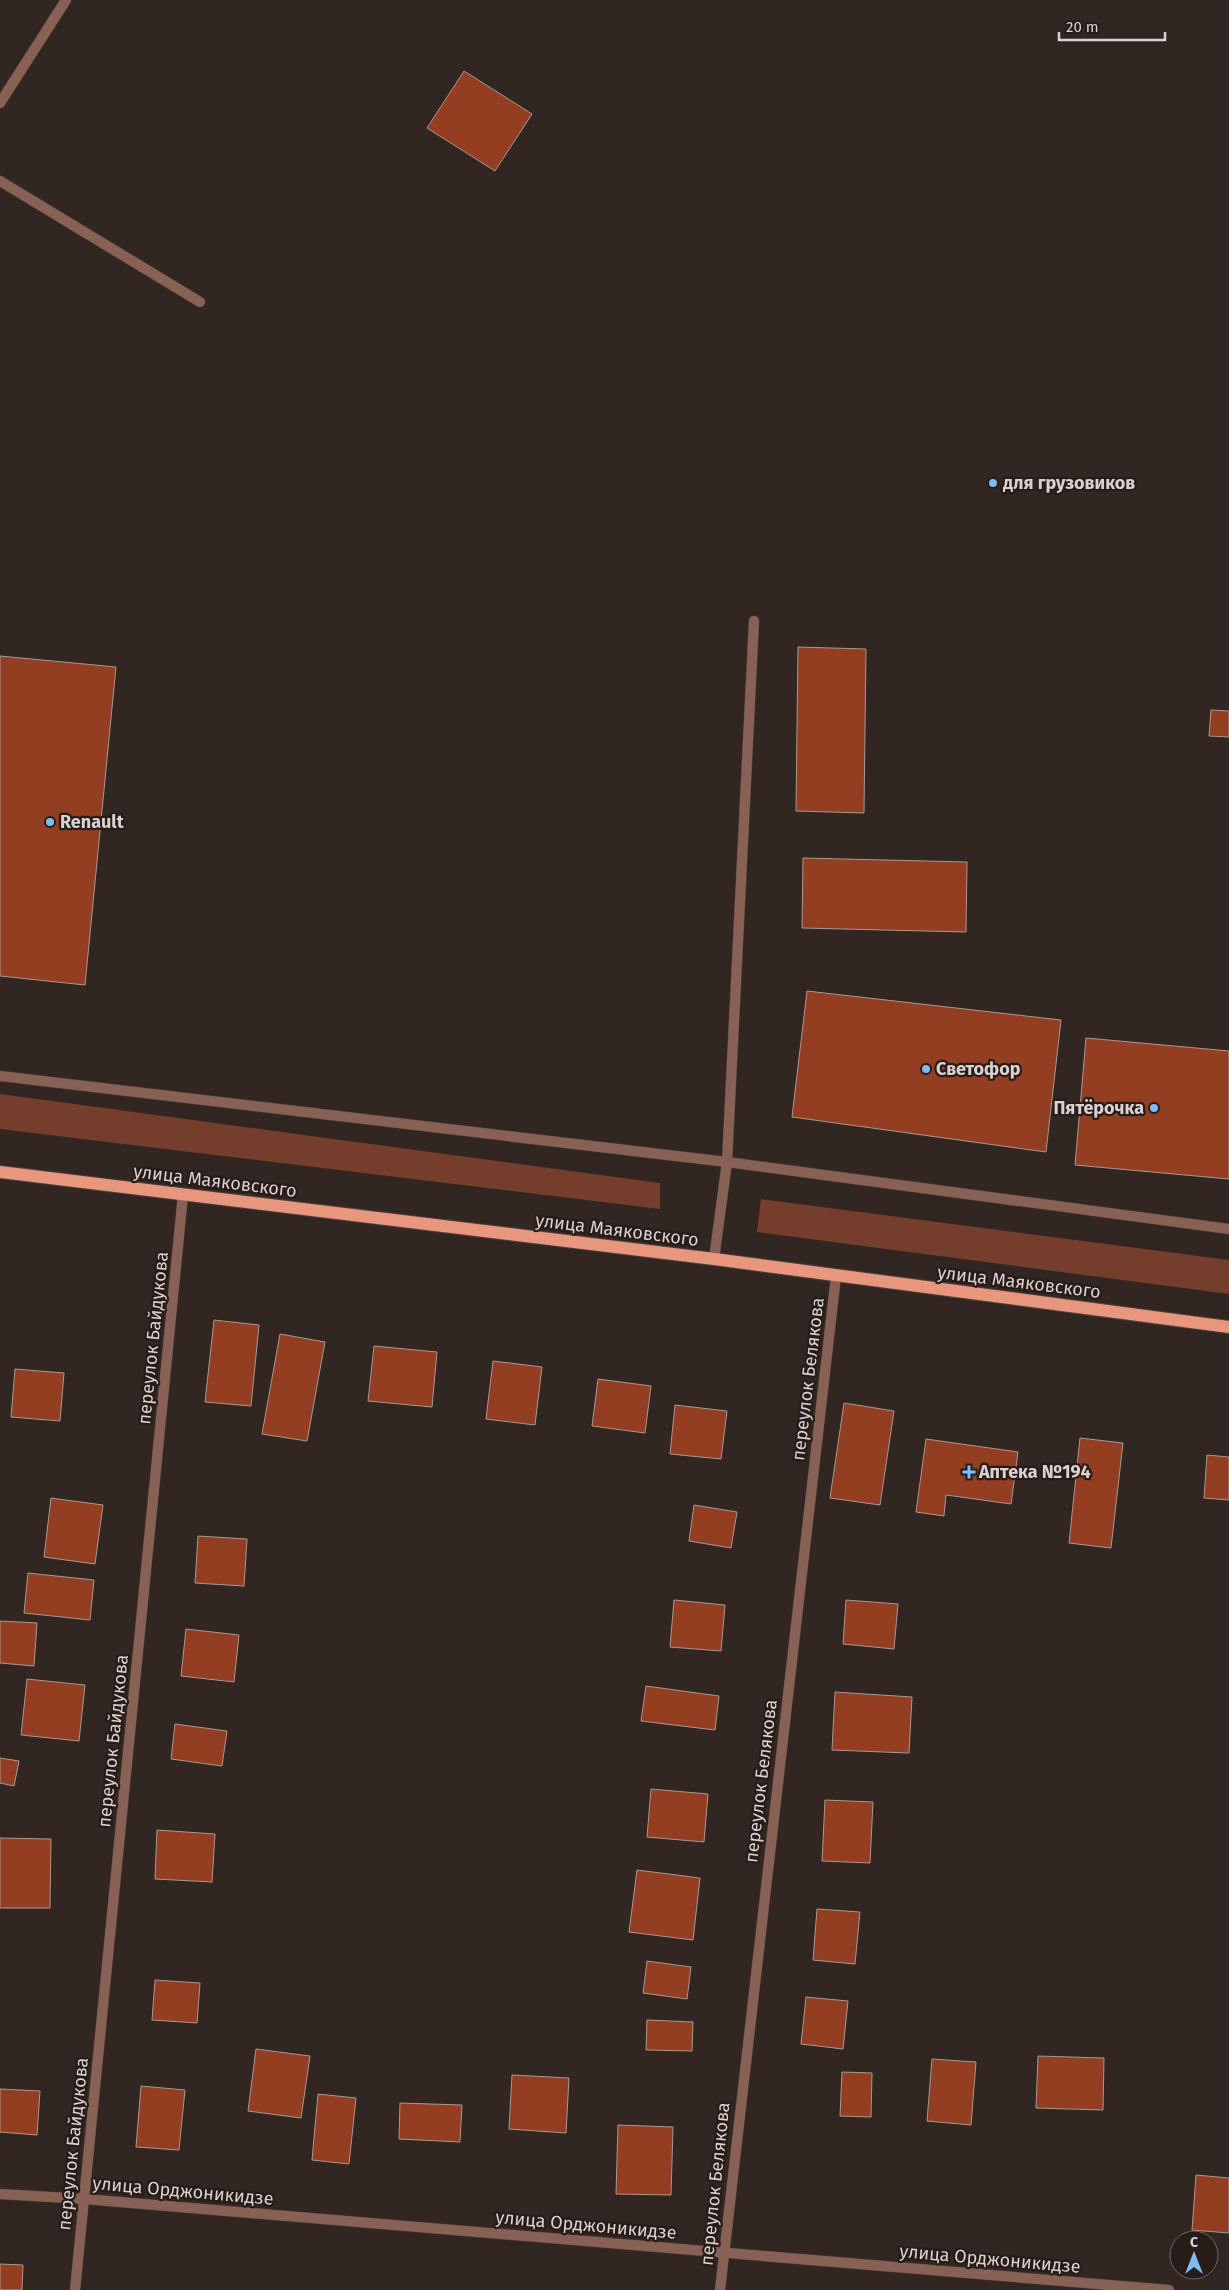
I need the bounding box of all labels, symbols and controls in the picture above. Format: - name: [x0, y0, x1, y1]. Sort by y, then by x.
- scale bar: [1059, 10, 1165, 42]
- text: 20 m: [1066, 18, 1099, 36]
- place label: для грузовиков: [1003, 472, 1135, 494]
- marker: для грузовиков: [987, 477, 999, 489]
- place label: Renault: [60, 811, 125, 833]
- marker: Renault: [44, 816, 56, 828]
- place label: Светофор: [936, 1058, 1021, 1080]
- marker: Светофор: [920, 1063, 932, 1075]
- place label: Пятёрочка: [1053, 1097, 1144, 1119]
- marker: Пятёрочка: [1148, 1102, 1160, 1114]
- street label: улица Маяковского: [132, 1160, 298, 1202]
- street label: улица Маяковского: [534, 1209, 700, 1251]
- street label: переулок Байдукова: [133, 1250, 173, 1426]
- street label: улица Маяковского: [936, 1261, 1102, 1303]
- street label: переулок Белякова: [787, 1296, 829, 1462]
- place label: Аптека №194: [978, 1461, 1091, 1483]
- marker: Аптека №194: [963, 1466, 975, 1478]
- street label: переулок Байдукова: [93, 1653, 133, 1829]
- street label: переулок Белякова: [740, 1698, 782, 1864]
- street label: переулок Байдукова: [53, 2056, 93, 2232]
- street label: переулок Белякова: [695, 2101, 735, 2267]
- street label: улица Орджоникидзе: [92, 2172, 274, 2210]
- street label: улица Орджоникидзе: [495, 2206, 677, 2244]
- north arrow: [1169, 2230, 1219, 2280]
- text: С: [1190, 2234, 1198, 2251]
- street label: улица Орджоникидзе: [899, 2240, 1081, 2278]

